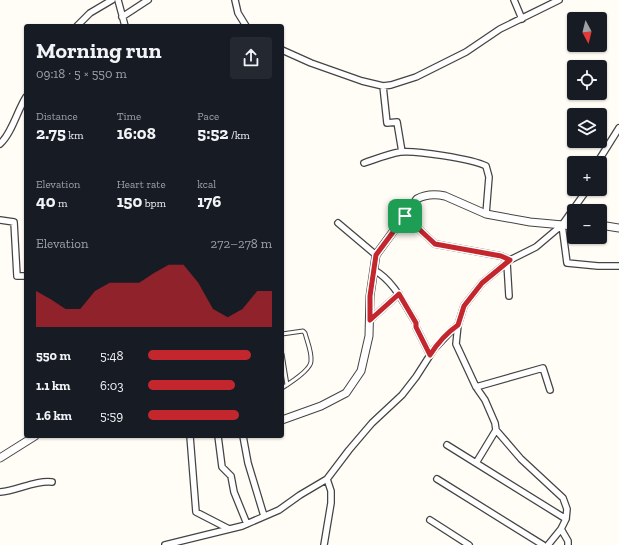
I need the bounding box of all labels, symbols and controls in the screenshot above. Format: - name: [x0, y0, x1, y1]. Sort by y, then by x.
- north arrow: [567, 12, 607, 52]
- map controls: [567, 12, 607, 244]
- text: Morning run: [36, 37, 162, 64]
- button: share: [230, 37, 272, 79]
- button: locate: [567, 60, 607, 100]
- text: 09:18 · 5 × 550 m: [36, 66, 127, 81]
- button: layers: [567, 108, 607, 148]
- text: Distance: [36, 110, 78, 123]
- text: Time: [117, 110, 141, 123]
- text: Pace: [197, 110, 219, 123]
- text: 2.75: [36, 123, 66, 143]
- text: 16:08: [117, 123, 156, 143]
- text: 5:52: [197, 123, 228, 143]
- text: km: [66, 129, 84, 142]
- text: /km: [228, 129, 250, 142]
- button: +: [567, 156, 607, 196]
- text: Elevation: [36, 178, 80, 191]
- text: Heart rate: [117, 178, 166, 191]
- text: kcal: [197, 178, 216, 191]
- text: 40: [36, 191, 55, 211]
- text: 150: [117, 191, 142, 211]
- text: 176: [197, 191, 221, 211]
- text: m: [55, 197, 67, 210]
- text: bpm: [142, 197, 166, 210]
- pin: [388, 199, 422, 233]
- button: −: [567, 204, 607, 244]
- icon: arrive: [394, 205, 416, 227]
- text: Elevation: [36, 236, 88, 251]
- text: 272–278 m: [211, 236, 272, 251]
- text: 550 m: [36, 348, 71, 363]
- text: 5:48: [100, 348, 124, 363]
- text: 1.1 km: [36, 378, 70, 393]
- text: 6:03: [100, 378, 124, 393]
- text: 1.6 km: [36, 408, 72, 423]
- text: 5:59: [100, 408, 123, 423]

